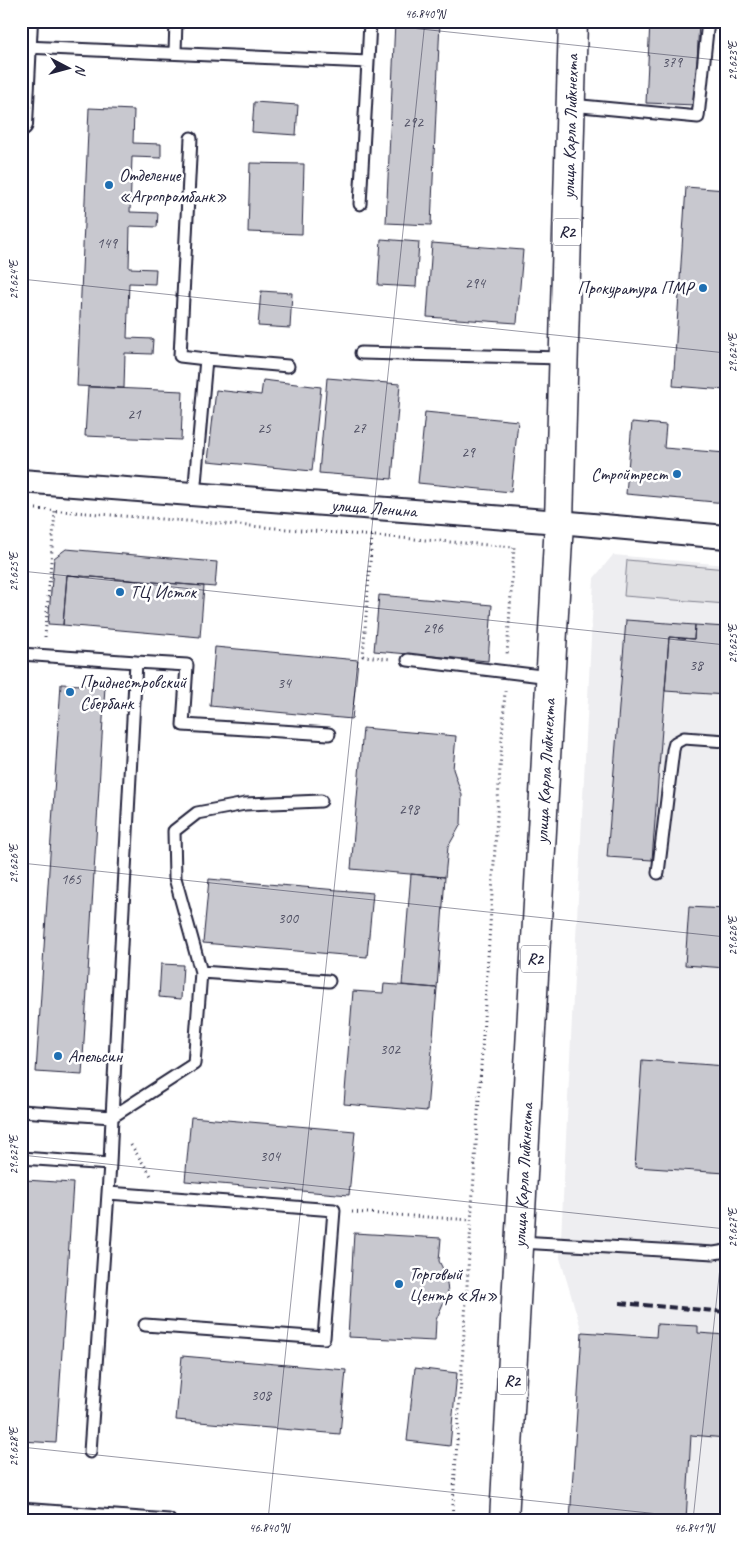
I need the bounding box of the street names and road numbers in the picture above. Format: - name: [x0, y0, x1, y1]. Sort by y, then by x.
- street label: улица Карла Либкнехта: [557, 52, 583, 200]
- road number: R2: [553, 218, 581, 246]
- street label: улица Ленина: [329, 494, 419, 522]
- street label: улица Карла Либкнехта: [530, 697, 560, 845]
- road number: R2: [521, 946, 549, 972]
- street label: улица Карла Либкнехта: [508, 1101, 538, 1249]
- road number: R2: [498, 1368, 526, 1394]

